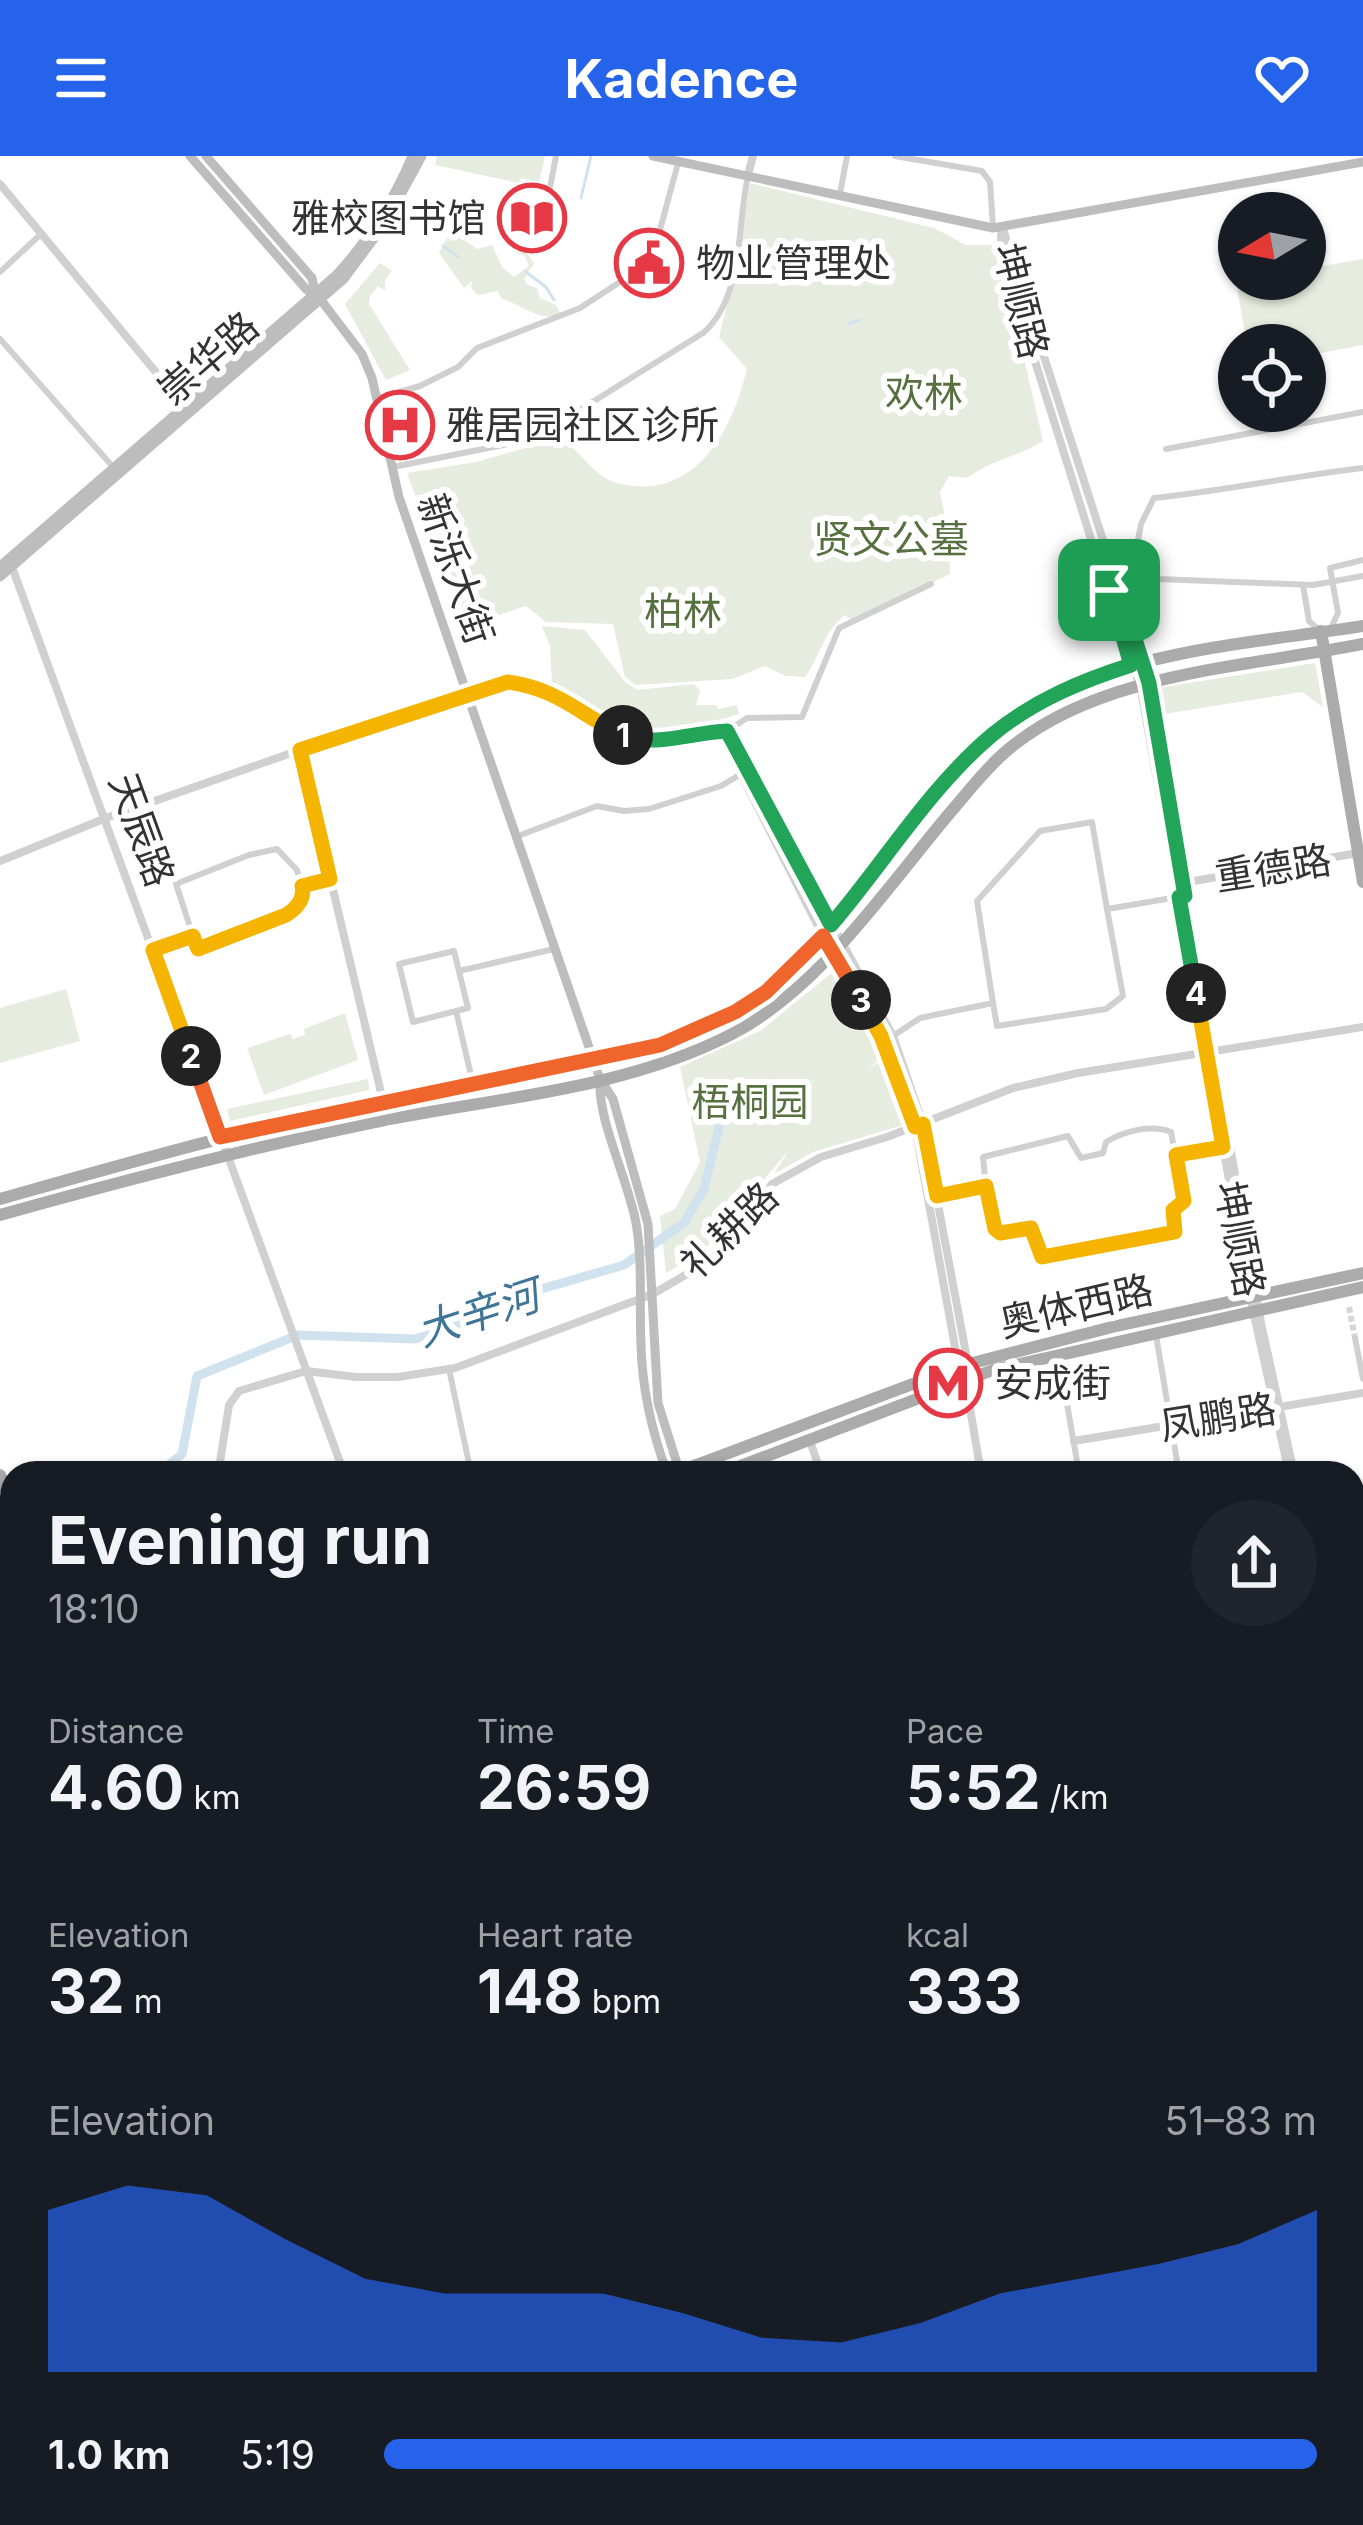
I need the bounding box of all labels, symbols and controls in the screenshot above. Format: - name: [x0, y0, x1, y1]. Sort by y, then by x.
- icon: menu: [48, 45, 114, 111]
- icon: heart: [1249, 45, 1315, 111]
- text: Kadence: [565, 46, 798, 111]
- library icon: 雅校图书馆: [497, 183, 567, 253]
- north arrow: [1218, 192, 1326, 300]
- map controls: [1218, 192, 1326, 432]
- place label: 雅校图书馆: [291, 194, 486, 241]
- public building icon: 物业管理处: [614, 228, 684, 298]
- street label: 坤顺路: [985, 238, 1058, 363]
- place label: 物业管理处: [696, 239, 891, 286]
- street label: 崇华路: [148, 302, 267, 414]
- button: locate: [1218, 324, 1326, 432]
- park label: 欢林: [885, 369, 963, 416]
- hospital icon: 雅居园社区诊所: [365, 390, 435, 460]
- place label: 雅居园社区诊所: [446, 401, 719, 448]
- street label: 新泺大街: [409, 487, 504, 650]
- park label: 贤文公墓: [813, 515, 969, 562]
- pin: [1058, 539, 1160, 641]
- icon: arrive: [1076, 557, 1142, 623]
- park label: 柏林: [644, 587, 722, 634]
- pin: 1: [593, 705, 653, 765]
- text: 1: [616, 715, 630, 755]
- street label: 天辰路: [100, 767, 185, 893]
- street label: 重德路: [1211, 835, 1334, 900]
- pin: 4: [1166, 963, 1226, 1023]
- pin: 3: [831, 970, 891, 1030]
- text: 4: [1185, 973, 1207, 1013]
- text: 3: [850, 980, 872, 1020]
- pin: 2: [161, 1026, 221, 1086]
- text: 2: [181, 1036, 201, 1076]
- park label: 梧桐园: [691, 1078, 809, 1125]
- street label: 礼耕路: [670, 1172, 787, 1287]
- street label: 坤顺路: [1206, 1177, 1275, 1301]
- street label: 奥体西路: [995, 1265, 1157, 1346]
- water label: 大辛河: [410, 1267, 552, 1356]
- metro station icon: 安成街: [913, 1348, 983, 1418]
- place label: 安成街: [994, 1359, 1111, 1406]
- street label: 凤鹏路: [1156, 1384, 1279, 1449]
- text: Evening run: [48, 1500, 432, 1580]
- button: share: [1191, 1500, 1317, 1626]
- text: 18:10: [48, 1585, 140, 1632]
- text: Distance: [48, 1711, 184, 1751]
- text: Time: [477, 1711, 554, 1751]
- text: Pace: [906, 1711, 984, 1751]
- text: 4.60: [48, 1751, 184, 1823]
- text: 26:59: [477, 1751, 651, 1823]
- text: 5:52: [906, 1751, 1041, 1823]
- text: km: [184, 1777, 241, 1817]
- text: /km: [1041, 1777, 1109, 1817]
- text: Elevation: [48, 1915, 189, 1955]
- text: Heart rate: [477, 1915, 633, 1955]
- text: kcal: [906, 1915, 969, 1955]
- text: 32: [48, 1955, 125, 2027]
- text: 148: [477, 1955, 583, 2027]
- text: 333: [906, 1955, 1022, 2027]
- text: m: [125, 1981, 163, 2021]
- text: bpm: [583, 1981, 661, 2021]
- text: Elevation: [48, 2097, 215, 2144]
- text: 51–83 m: [1165, 2097, 1317, 2144]
- text: 1.0 km: [48, 2431, 170, 2478]
- text: 5:19: [240, 2431, 315, 2478]

